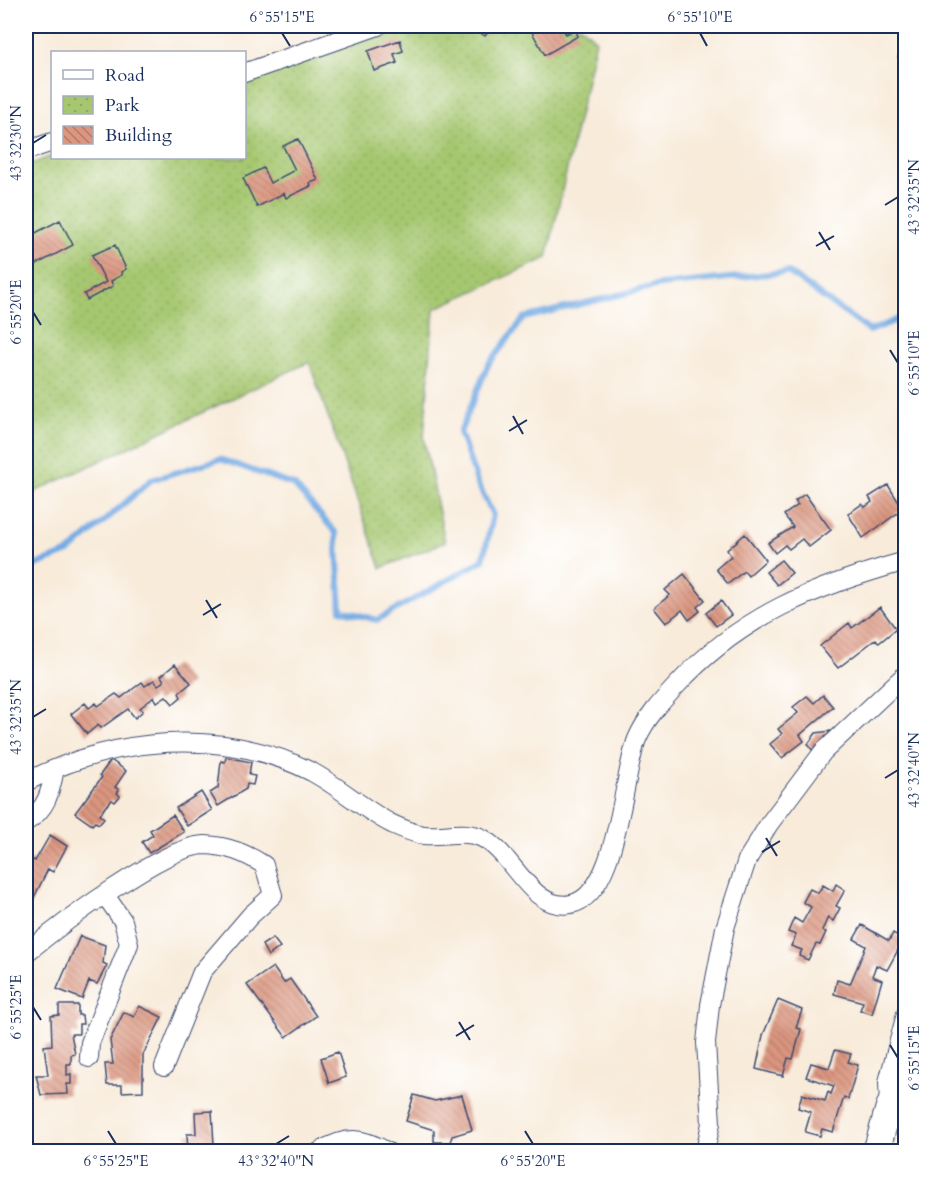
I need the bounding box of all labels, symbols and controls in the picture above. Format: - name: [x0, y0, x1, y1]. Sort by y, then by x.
- text: 6°55'15"E: [250, 7, 314, 27]
- text: 6°55'10"E: [668, 7, 732, 27]
- legend: [51, 51, 246, 159]
- text: Road: [105, 63, 145, 88]
- text: Park: [105, 93, 140, 118]
- text: 43°32'30"N: [6, 105, 26, 181]
- text: Building: [105, 123, 173, 148]
- text: 43°32'35"N: [904, 159, 924, 235]
- text: 6°55'20"E: [6, 280, 26, 344]
- text: 6°55'10"E: [904, 331, 924, 395]
- text: 43°32'35"N: [6, 679, 26, 755]
- text: 43°32'40"N: [904, 732, 924, 808]
- text: 6°55'25"E: [6, 975, 26, 1039]
- text: 6°55'15"E: [904, 1026, 924, 1090]
- text: 6°55'25"E: [84, 1151, 148, 1171]
- text: 43°32'40"N: [238, 1151, 314, 1171]
- text: 6°55'20"E: [501, 1151, 565, 1171]

